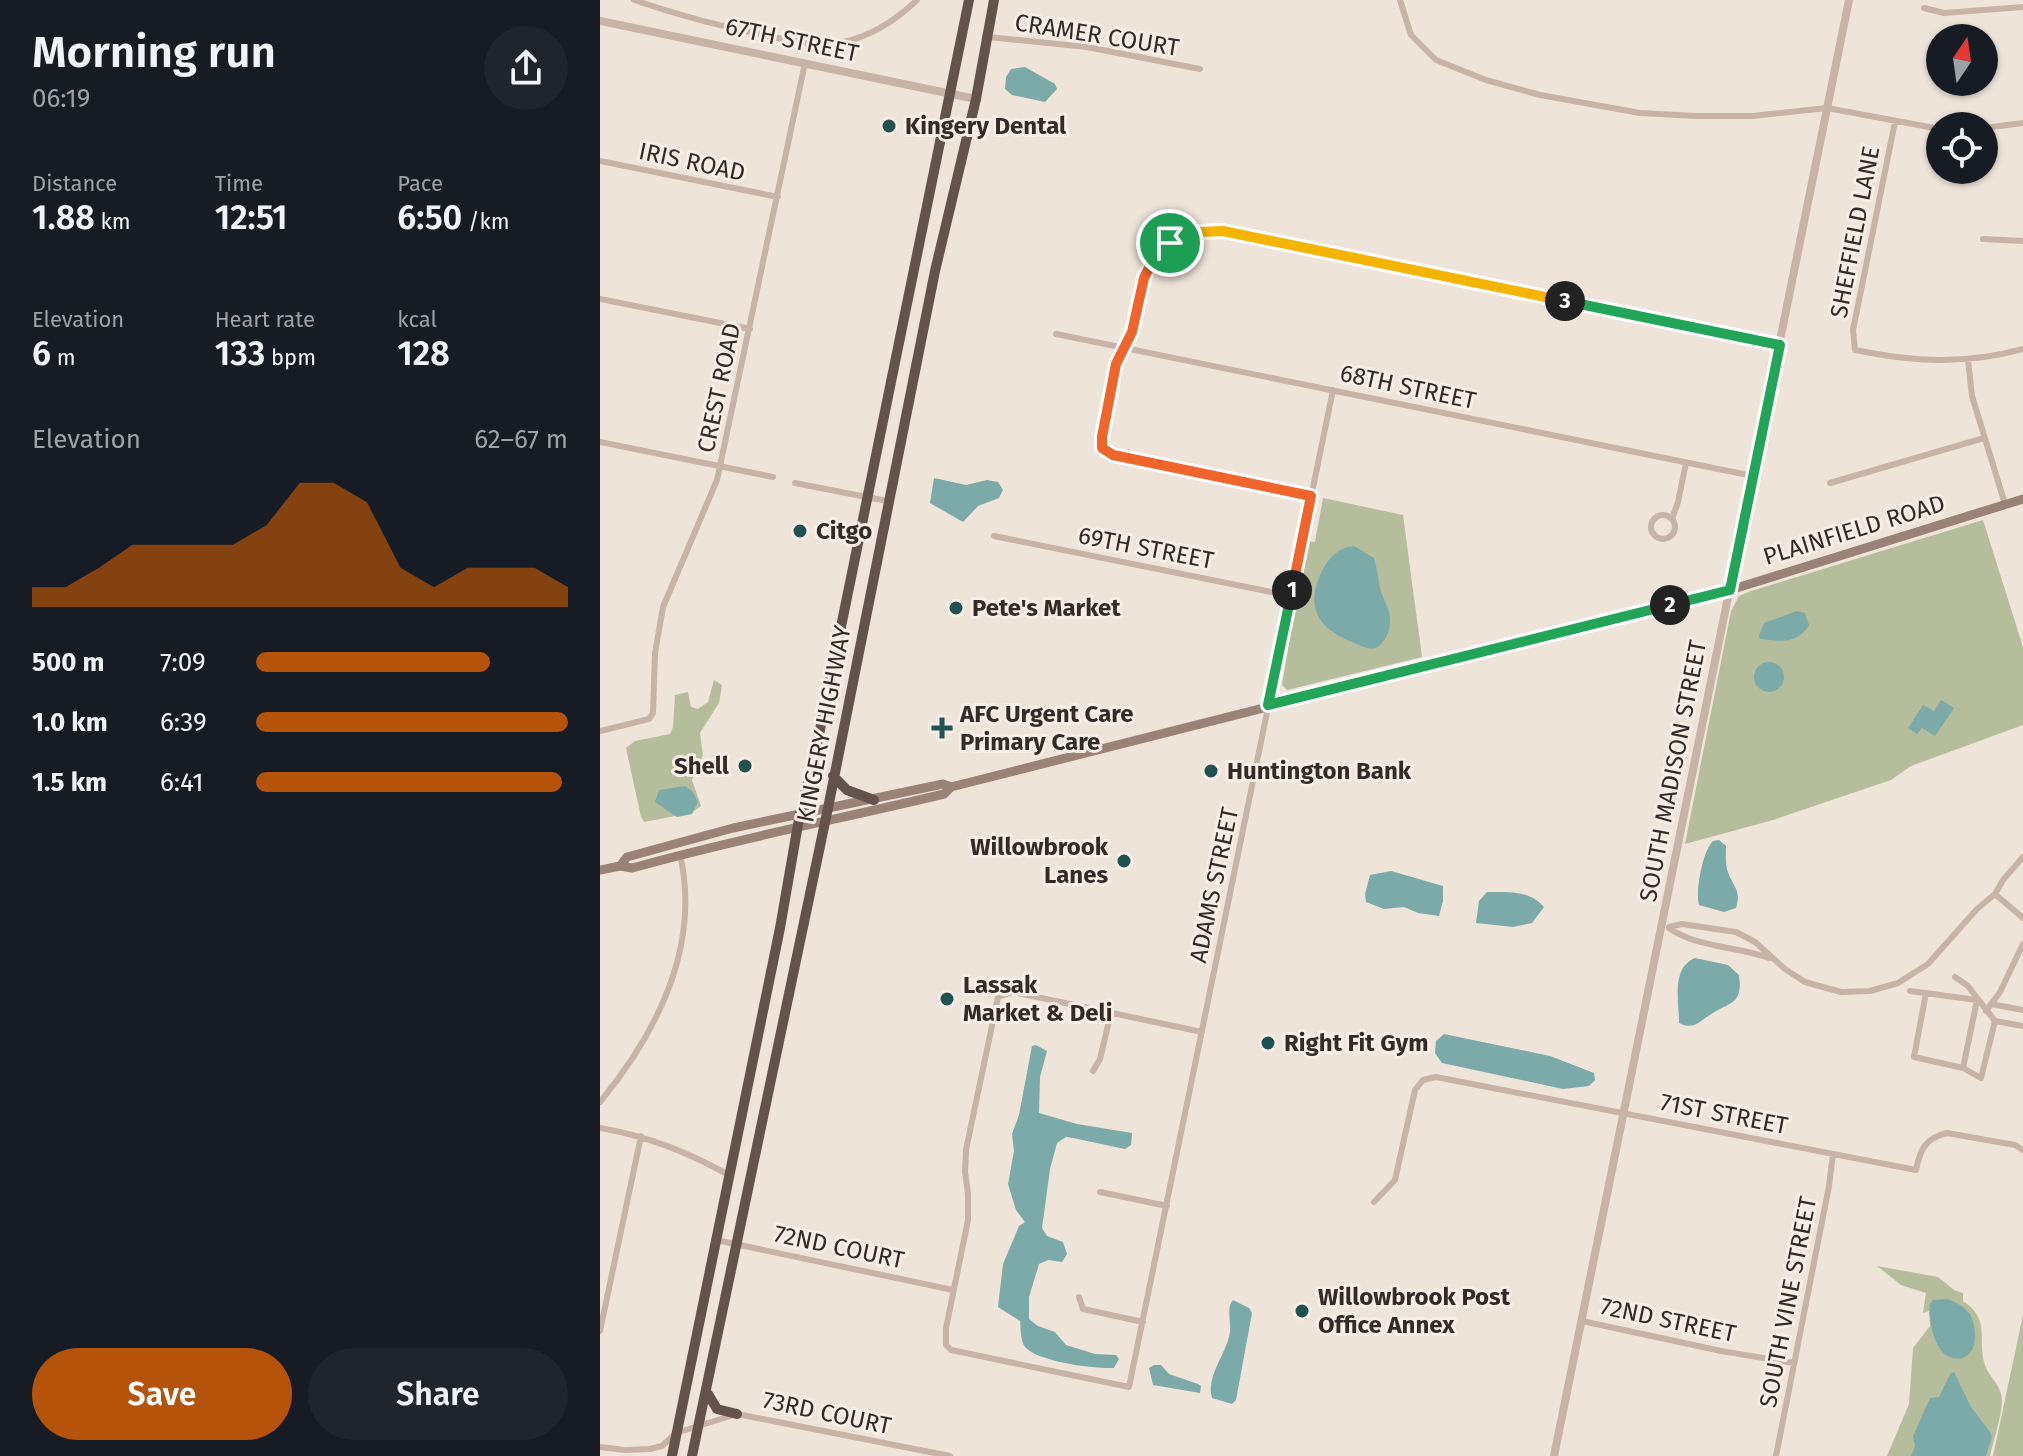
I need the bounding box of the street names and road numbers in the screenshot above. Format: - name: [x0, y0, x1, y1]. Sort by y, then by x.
- street label: CRAMER COURT: [1013, 8, 1182, 62]
- street label: 67TH STREET: [723, 12, 862, 68]
- street label: IRIS ROAD: [636, 137, 748, 187]
- street label: SHEFFIELD LANE: [1825, 144, 1885, 320]
- street label: CREST ROAD: [692, 321, 746, 455]
- street label: 68TH STREET: [1337, 359, 1479, 415]
- street label: PLAINFIELD ROAD: [1760, 489, 1948, 571]
- street label: 69TH STREET: [1076, 521, 1217, 575]
- street label: KINGERY HIGHWAY: [791, 623, 857, 825]
- street label: SOUTH MADISON STREET: [1634, 637, 1712, 904]
- street label: ADAMS STREET: [1184, 804, 1244, 965]
- street label: 71ST STREET: [1658, 1088, 1791, 1140]
- street label: SOUTH VINE STREET: [1754, 1194, 1822, 1410]
- street label: 72ND COURT: [771, 1220, 907, 1275]
- street label: 72ND STREET: [1598, 1292, 1739, 1348]
- street label: 73RD COURT: [760, 1386, 894, 1440]

